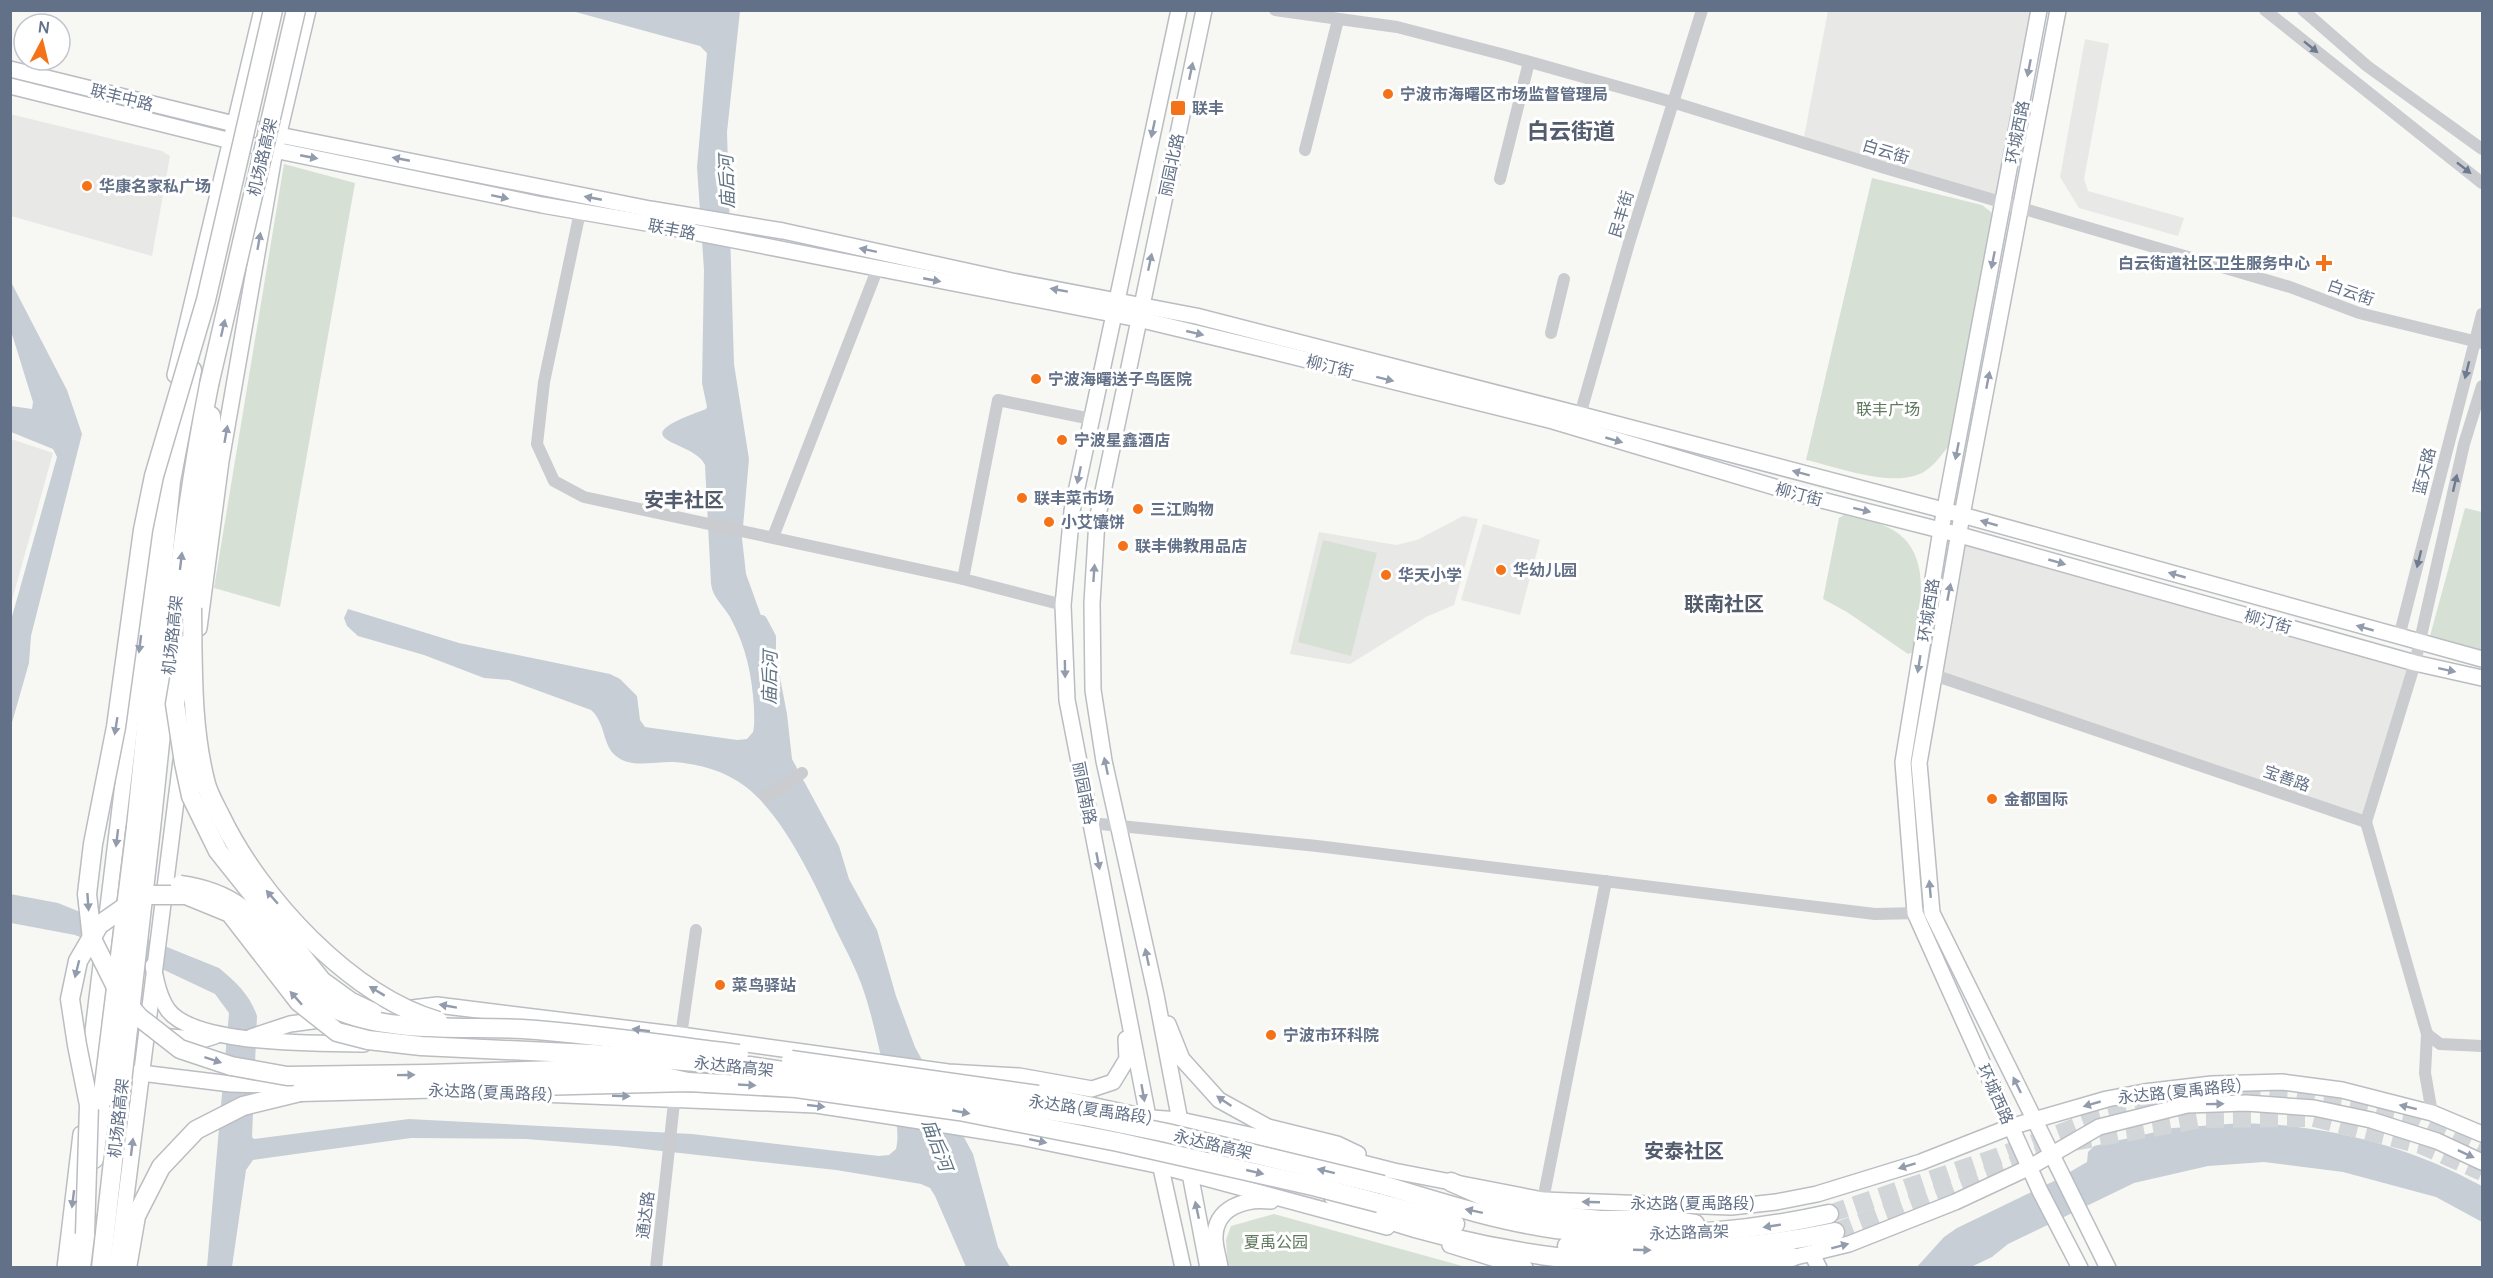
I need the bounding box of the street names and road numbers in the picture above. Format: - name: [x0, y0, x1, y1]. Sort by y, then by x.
- street label: 联丰中路: [88, 79, 156, 115]
- street label: 环城西路: [2000, 98, 2034, 166]
- street label: 机场路高架: [242, 116, 282, 198]
- street label: 丽园北路: [1154, 131, 1188, 199]
- street label: 白云街: [1860, 133, 1912, 169]
- street label: 民丰街: [1603, 188, 1639, 240]
- street label: 联丰路: [646, 214, 698, 244]
- street label: 白云街: [2325, 274, 2377, 310]
- street label: 柳汀街: [1304, 350, 1356, 382]
- street label: 蓝天路: [2408, 445, 2440, 497]
- street label: 柳汀街: [1773, 477, 1825, 511]
- street label: 环城西路: [1912, 577, 1944, 643]
- street label: 机场路高架: [157, 594, 187, 676]
- street label: 柳汀街: [2242, 604, 2294, 638]
- street label: 丽园南路: [1068, 759, 1102, 827]
- street label: 宝善路: [2261, 760, 2313, 796]
- street label: 永达路高架: [693, 1051, 775, 1081]
- street label: 环城西路: [1973, 1060, 2019, 1128]
- street label: 永达路(夏禹路段): [2116, 1073, 2244, 1109]
- street label: 机场路高架: [103, 1077, 133, 1159]
- street label: 永达路(夏禹路段): [428, 1079, 554, 1105]
- street label: 永达路(夏禹路段): [1027, 1089, 1155, 1129]
- street label: 永达路高架: [1172, 1124, 1254, 1164]
- street label: 通达路: [631, 1190, 659, 1240]
- street label: 永达路(夏禹路段): [1630, 1192, 1756, 1214]
- street label: 永达路高架: [1649, 1220, 1729, 1244]

